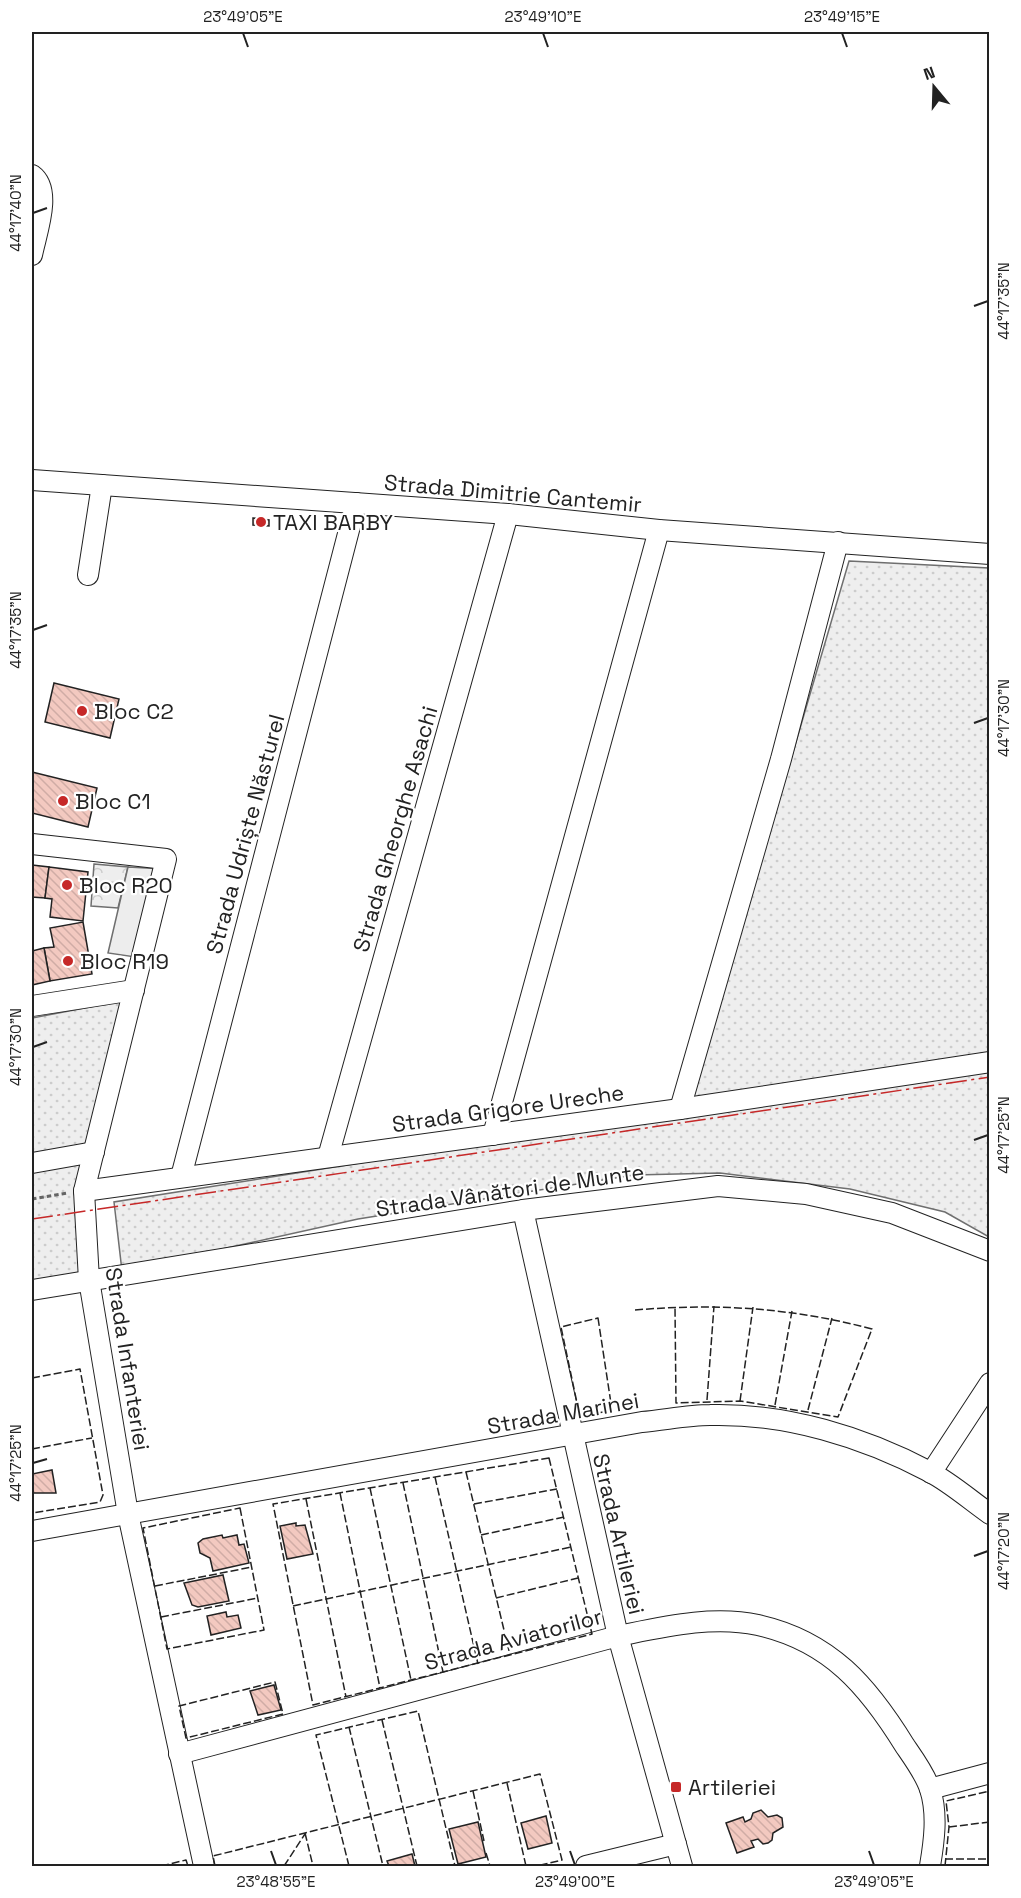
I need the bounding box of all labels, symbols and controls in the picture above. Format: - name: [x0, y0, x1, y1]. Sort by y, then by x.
- text: 23°49'05"E: [203, 7, 283, 26]
- text: 23°49'10"E: [505, 7, 581, 26]
- text: 23°49'15"E: [804, 7, 880, 26]
- north arrow: [904, 57, 964, 117]
- text: N: [921, 62, 938, 85]
- text: 44°17'40"N: [6, 174, 25, 252]
- text: 44°17'35"N: [994, 262, 1013, 340]
- street label: Strada Dimitrie Cantemir: [383, 468, 643, 518]
- place label: TAXI BARBY: [273, 508, 394, 536]
- marker: TAXI BARBY: [254, 515, 268, 529]
- text: 44°17'35"N: [6, 591, 25, 669]
- text: 44°17'30"N: [994, 679, 1013, 757]
- place label: Bloc C2: [94, 697, 174, 725]
- street label: Strada Gheorghe Asachi: [346, 703, 444, 955]
- marker: Bloc C2: [75, 704, 89, 718]
- street label: Strada Udriște Năsturel: [200, 711, 290, 957]
- place label: Bloc C1: [75, 787, 151, 815]
- marker: Bloc C1: [56, 794, 70, 808]
- place label: Bloc R20: [79, 871, 173, 899]
- marker: Bloc R20: [60, 878, 74, 892]
- place label: Bloc R19: [80, 947, 169, 975]
- marker: Bloc R19: [61, 954, 75, 968]
- text: 44°17'30"N: [6, 1008, 25, 1086]
- street label: Strada Grigore Ureche: [390, 1078, 626, 1138]
- text: 44°17'25"N: [994, 1096, 1013, 1174]
- street label: Strada Vânători de Munte: [374, 1157, 646, 1223]
- street label: Strada Infanteriei: [100, 1265, 156, 1453]
- street label: Strada Marinei: [485, 1386, 641, 1440]
- text: 44°17'25"N: [6, 1424, 25, 1502]
- street label: Strada Artileriei: [587, 1451, 651, 1617]
- text: 44°17'20"N: [994, 1512, 1013, 1590]
- street label: Strada Aviatorilor: [421, 1602, 605, 1676]
- place label: Artileriei: [688, 1773, 776, 1801]
- marker: Artileriei: [669, 1780, 683, 1794]
- text: 23°48'55"E: [236, 1872, 316, 1891]
- text: 23°49'00"E: [535, 1872, 615, 1891]
- text: 23°49'05"E: [834, 1872, 914, 1891]

